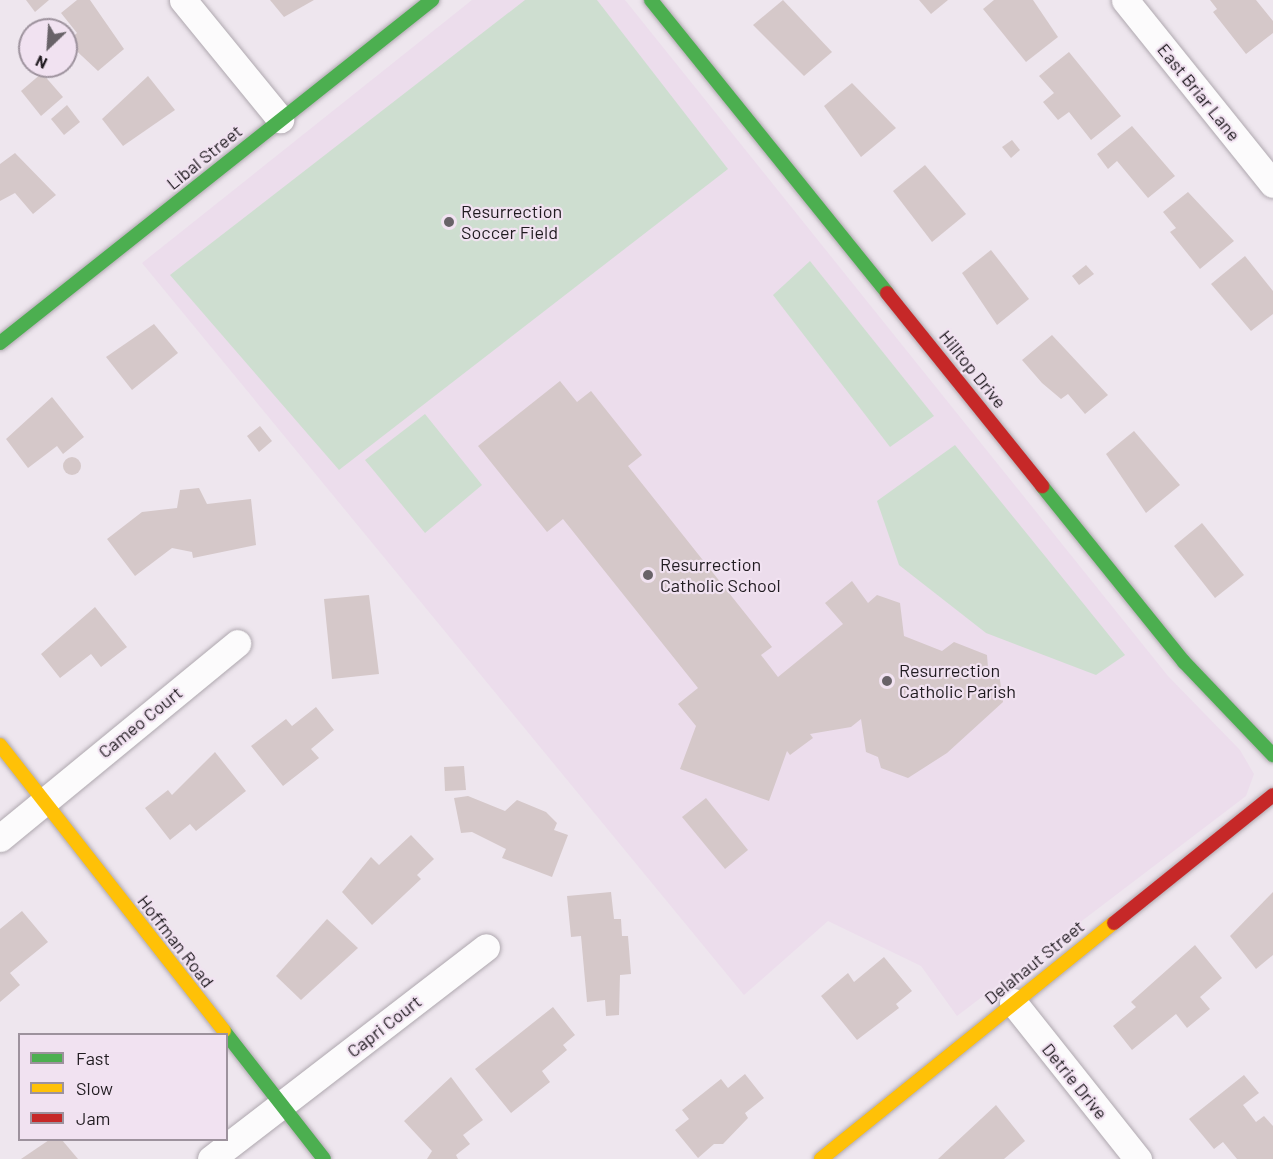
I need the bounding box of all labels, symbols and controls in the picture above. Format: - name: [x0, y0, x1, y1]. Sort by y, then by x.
- north arrow: [18, 18, 78, 78]
- street label: East Briar Lane: [1153, 39, 1245, 145]
- text: N: [32, 52, 50, 74]
- street label: Libal Street: [162, 120, 246, 194]
- place label: Resurrection Soccer Field: [461, 201, 562, 244]
- marker: Resurrection Soccer Field: [442, 215, 456, 229]
- street label: Hilltop Drive: [935, 326, 1011, 412]
- place label: Resurrection Catholic School: [660, 554, 781, 596]
- marker: Resurrection Catholic School: [641, 568, 655, 582]
- place label: Resurrection Catholic Parish: [899, 660, 1016, 702]
- marker: Resurrection Catholic Parish: [880, 674, 894, 688]
- street label: Cameo Court: [94, 682, 186, 762]
- street label: Hoffman Road: [133, 890, 219, 992]
- street label: Delahaut Street: [980, 915, 1088, 1009]
- street label: Capri Court: [343, 990, 425, 1062]
- legend: [18, 1033, 228, 1141]
- street label: Detrie Drive: [1038, 1039, 1112, 1123]
- text: Fast: [76, 1047, 110, 1069]
- text: Slow: [76, 1077, 113, 1099]
- text: Jam: [76, 1107, 110, 1129]

